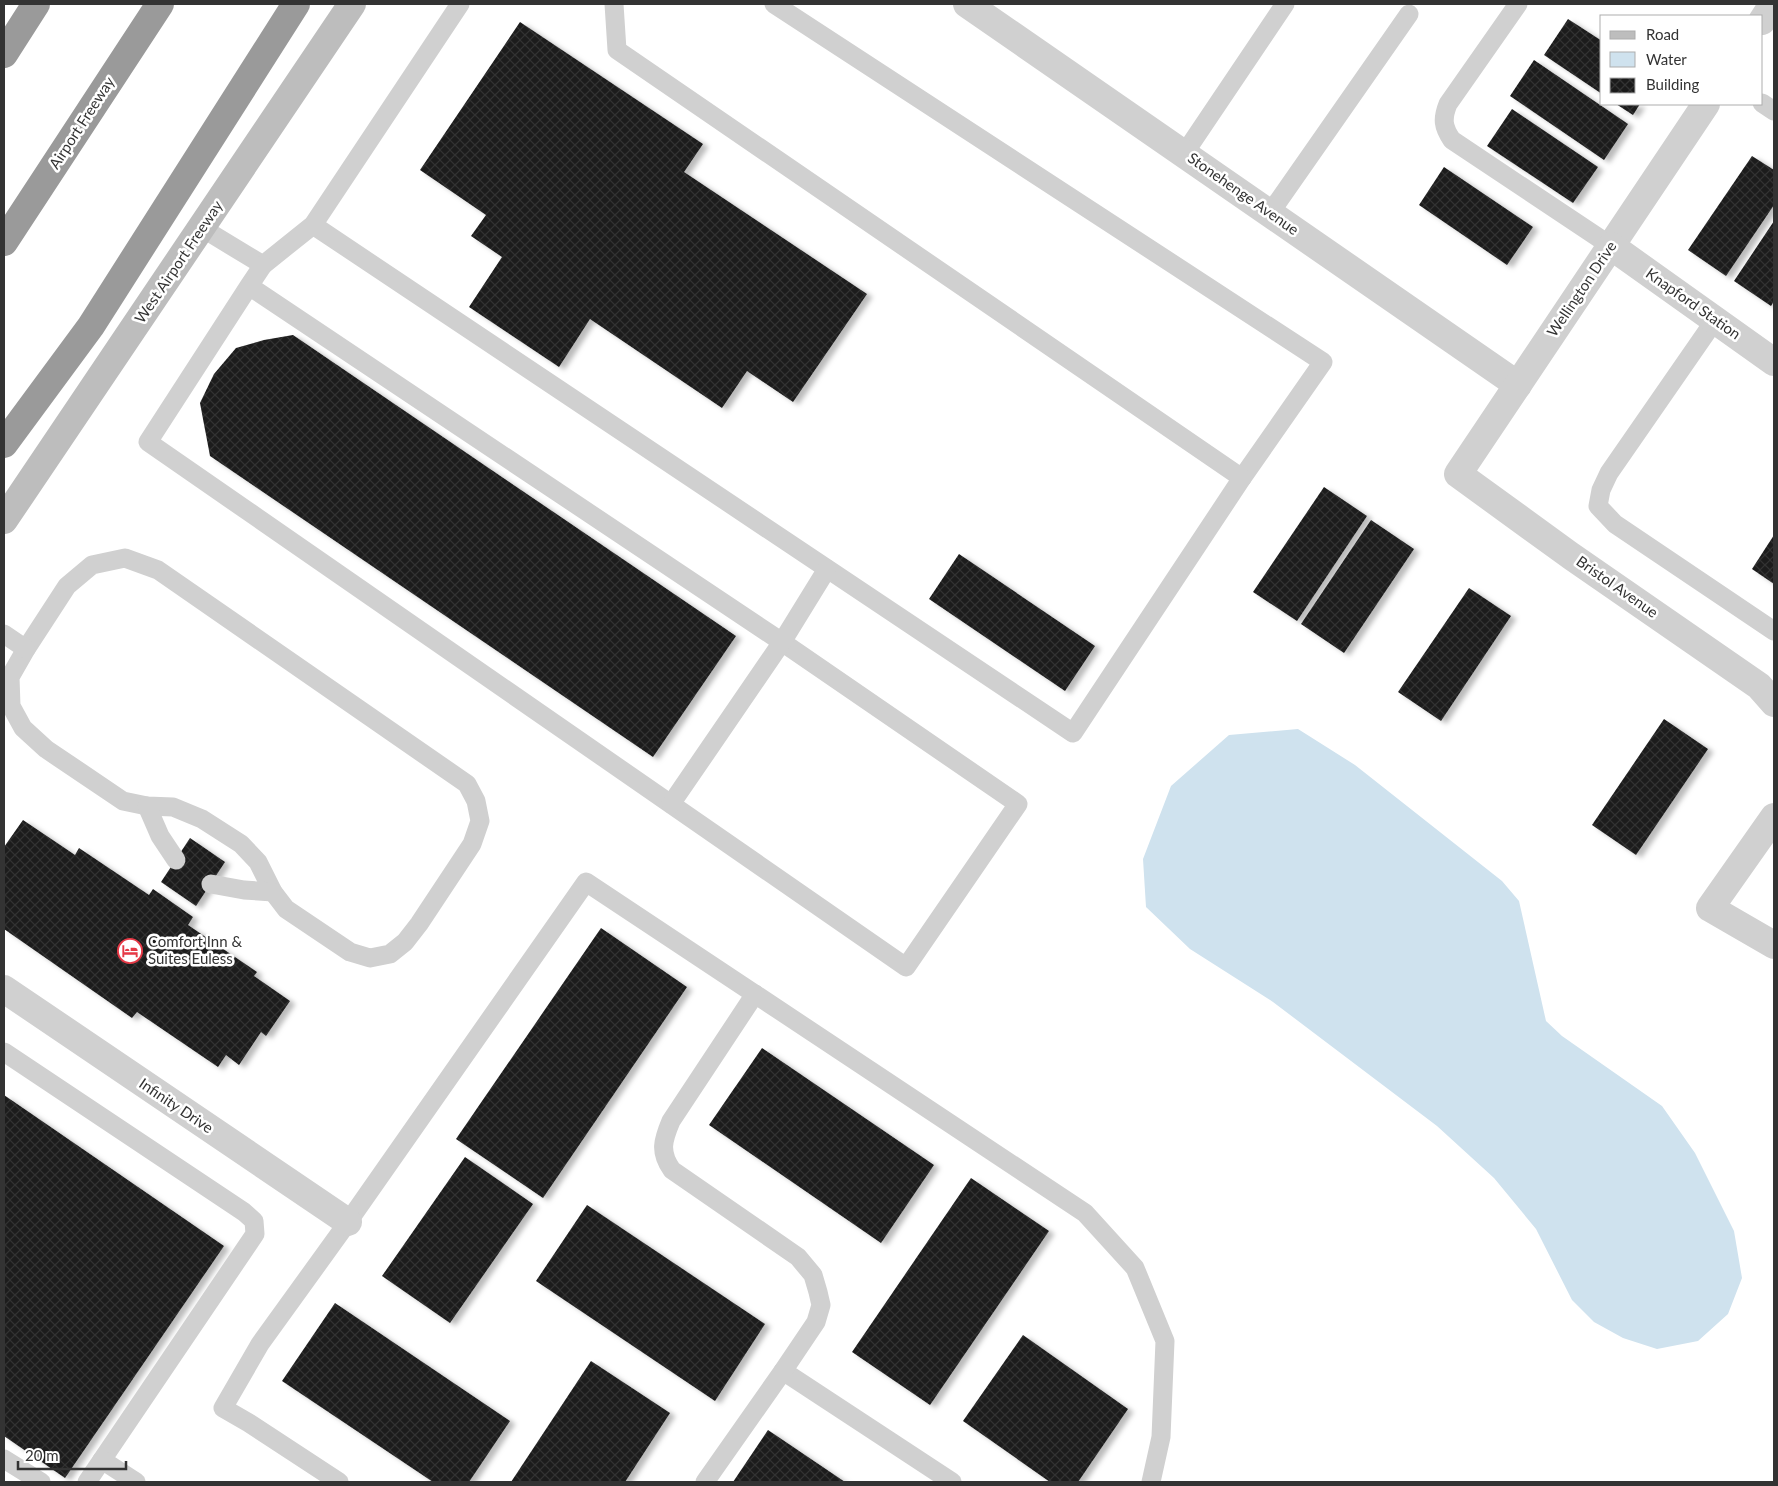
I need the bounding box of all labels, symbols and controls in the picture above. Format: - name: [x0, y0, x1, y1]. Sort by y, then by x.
- legend: [1600, 15, 1763, 105]
- text: Road: [1646, 25, 1679, 43]
- text: Water: [1646, 50, 1687, 68]
- street label: Airport Freeway: [45, 73, 118, 172]
- text: Building: [1646, 75, 1699, 93]
- street label: Stonehenge Avenue: [1185, 148, 1303, 238]
- street label: West Airport Freeway: [130, 196, 226, 326]
- street label: Wellington Drive: [1543, 237, 1620, 340]
- street label: Knapford Station: [1643, 264, 1744, 343]
- street label: Bristol Avenue: [1573, 551, 1662, 621]
- place label: Comfort Inn & Suites Euless: [148, 932, 242, 967]
- hotel icon: Comfort Inn & Suites Euless: [117, 938, 143, 964]
- street label: Infinity Drive: [136, 1074, 217, 1137]
- scale bar: [18, 1438, 125, 1470]
- text: 20 m: [25, 1446, 59, 1464]

